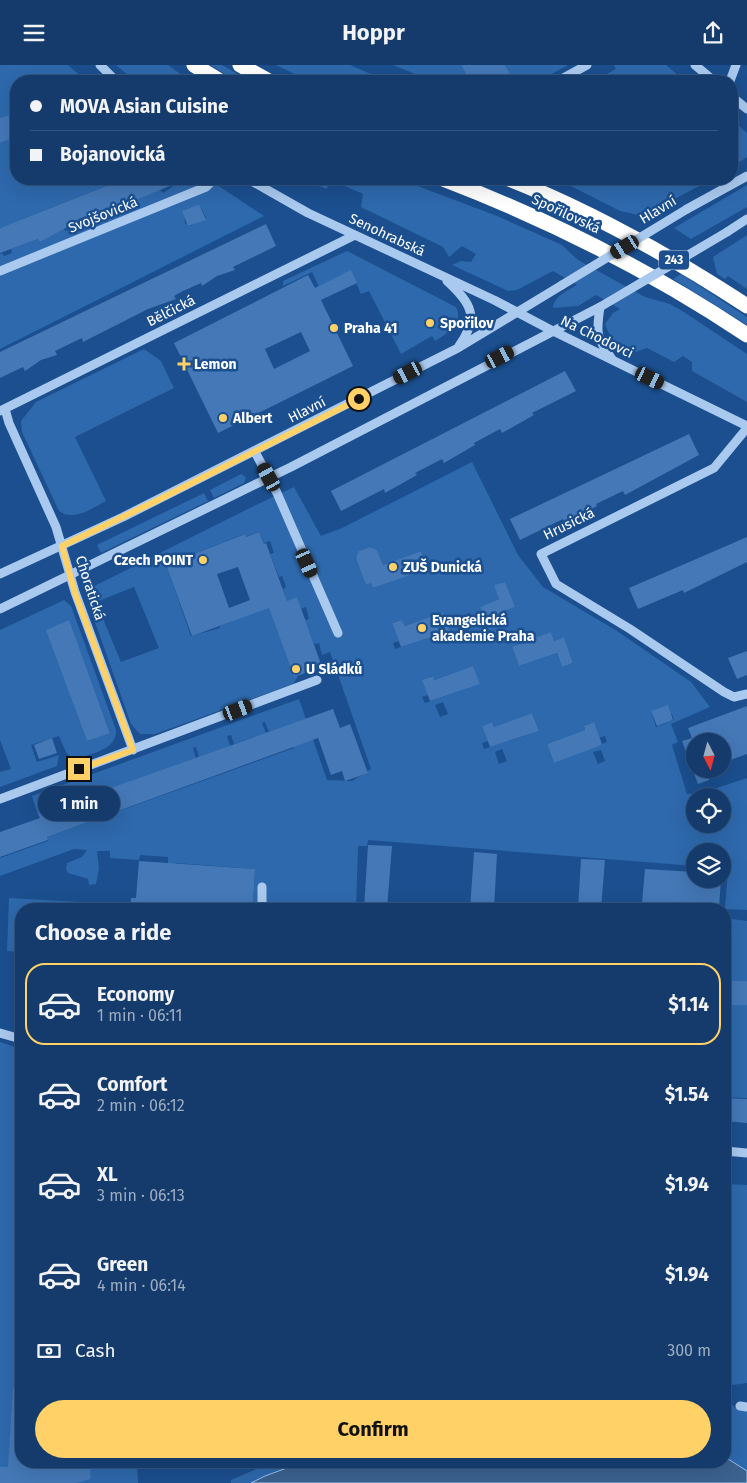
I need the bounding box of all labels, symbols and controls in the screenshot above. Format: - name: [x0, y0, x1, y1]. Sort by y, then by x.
- icon: menu: [20, 19, 48, 47]
- text: Hoppr: [342, 19, 405, 46]
- icon: share: [699, 19, 727, 47]
- text: MOVA Asian Cuisine: [60, 95, 228, 118]
- text: Bojanovická: [60, 143, 165, 166]
- street label: Spořilovská: [529, 191, 603, 237]
- street label: Hlavní: [636, 192, 680, 228]
- street label: Svojšovická: [66, 193, 140, 237]
- street label: Senohrabská: [346, 210, 428, 260]
- car: [608, 233, 641, 261]
- road number: 243: [659, 251, 689, 269]
- street label: Bělčická: [144, 292, 198, 330]
- street label: Na Chodovci: [558, 312, 636, 362]
- place label: Spořilov: [440, 315, 494, 332]
- marker: Spořilov: [424, 317, 436, 329]
- place label: Praha 41: [344, 320, 397, 337]
- marker: Praha 41: [328, 322, 340, 334]
- car: [483, 344, 516, 370]
- place label: Lemon: [194, 356, 237, 373]
- marker: Lemon: [178, 358, 190, 370]
- car: [391, 360, 424, 386]
- car: [633, 365, 666, 391]
- route start: [348, 388, 370, 410]
- street label: Hlavní: [285, 393, 329, 427]
- place label: Albert: [232, 410, 273, 427]
- marker: Albert: [217, 412, 229, 424]
- car: [255, 460, 282, 494]
- street label: Hrusická: [541, 504, 597, 544]
- car: [294, 546, 319, 580]
- place label: Czech POINT: [114, 552, 193, 569]
- street label: Choratická: [72, 554, 108, 622]
- marker: Czech POINT: [197, 554, 209, 566]
- place label: ZUŠ Dunická: [403, 558, 482, 576]
- marker: ZUŠ Dunická: [387, 561, 399, 573]
- place label: Evangelická akademie Praha: [432, 612, 535, 645]
- marker: Evangelická akademie Praha: [416, 622, 428, 634]
- place label: U Sládků: [306, 661, 362, 678]
- marker: U Sládků: [290, 663, 302, 675]
- car: [221, 698, 254, 722]
- north arrow: [686, 733, 731, 777]
- map controls: [686, 733, 731, 888]
- route end: [68, 758, 90, 780]
- callout: 1 min: [38, 787, 120, 821]
- button: locate: [686, 788, 731, 833]
- text: 1 min: [60, 794, 98, 813]
- button: layers: [686, 843, 731, 888]
- text: Choose a ride: [35, 919, 171, 946]
- icon: car: [37, 982, 82, 1027]
- text: Economy: [97, 983, 174, 1006]
- text: $1.14: [668, 993, 709, 1016]
- text: 1 min · 06:11: [97, 1006, 182, 1025]
- icon: car: [37, 1072, 82, 1117]
- text: Comfort: [97, 1073, 167, 1096]
- text: $1.54: [665, 1083, 709, 1106]
- text: 2 min · 06:12: [97, 1096, 185, 1115]
- icon: car: [37, 1162, 82, 1207]
- text: XL: [97, 1163, 118, 1186]
- text: $1.94: [665, 1173, 709, 1196]
- text: 3 min · 06:13: [97, 1186, 185, 1205]
- icon: car: [37, 1252, 82, 1297]
- text: Green: [97, 1253, 148, 1276]
- text: $1.94: [665, 1263, 709, 1286]
- text: 4 min · 06:14: [97, 1276, 186, 1295]
- icon: cash: [35, 1337, 63, 1365]
- text: Cash: [75, 1339, 116, 1362]
- text: 300 m: [667, 1341, 711, 1360]
- button: Confirm: [35, 1400, 711, 1458]

